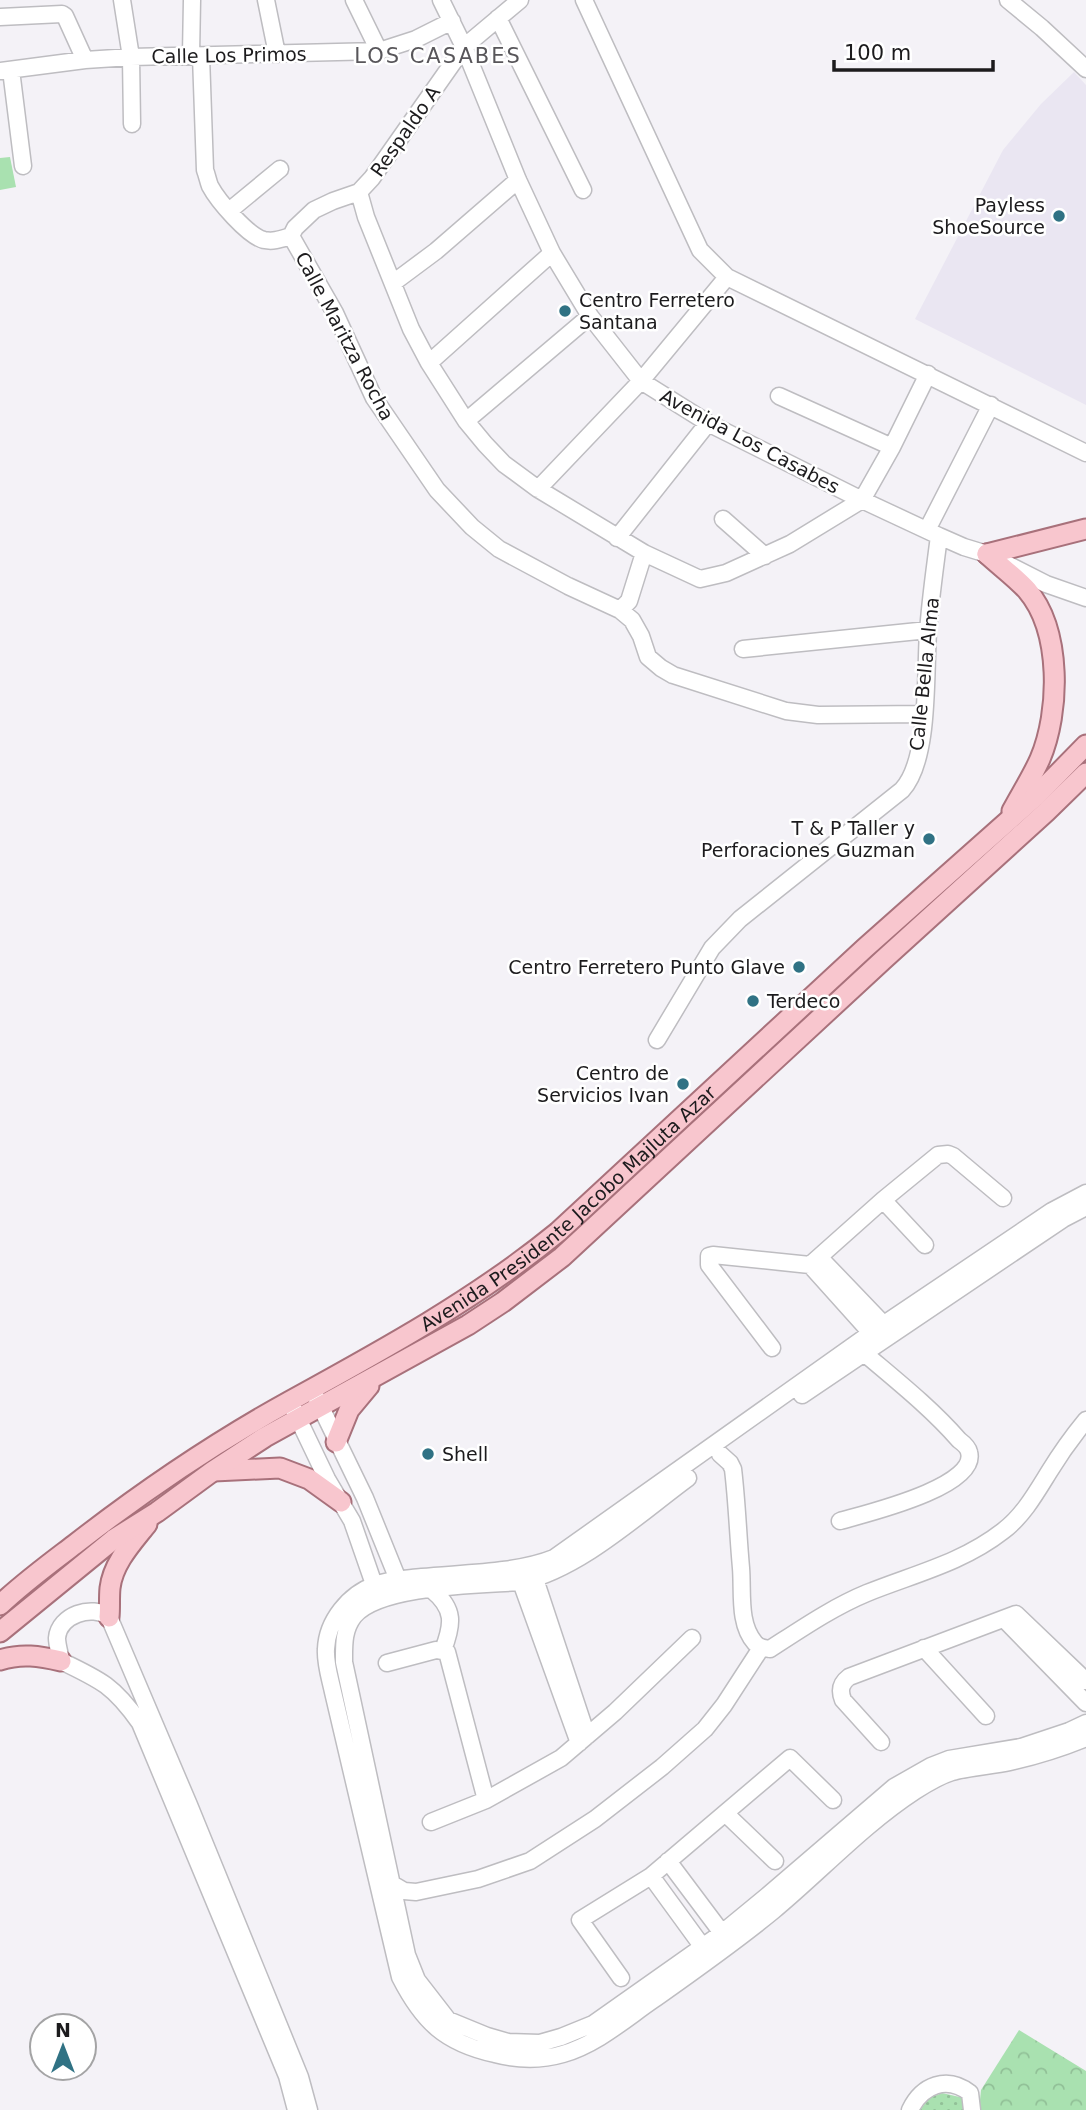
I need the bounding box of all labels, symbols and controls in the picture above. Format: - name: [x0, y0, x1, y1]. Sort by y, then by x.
- scale bar: [834, 28, 993, 72]
- text: 100 m: [844, 41, 911, 65]
- street label: Calle Los Primos: [151, 43, 307, 67]
- district label: LOS CASABES: [354, 44, 522, 68]
- street label: Respaldo A: [366, 81, 444, 181]
- place label: Payless ShoeSource: [932, 194, 1045, 238]
- marker: Payless ShoeSource: [1051, 208, 1067, 224]
- street label: Calle Maritza Rocha: [291, 248, 399, 424]
- place label: Centro Ferretero Santana: [579, 289, 735, 333]
- marker: Centro Ferretero Santana: [557, 303, 573, 319]
- street label: Avenida Los Casabes: [657, 384, 843, 498]
- street label: Calle Bella Alma: [905, 596, 943, 752]
- place label: T & P Taller y Perforaciones Guzman: [701, 817, 915, 861]
- marker: T & P Taller y Perforaciones Guzman: [921, 831, 937, 847]
- place label: Centro Ferretero Punto Glave: [508, 956, 785, 978]
- marker: Centro Ferretero Punto Glave: [791, 959, 807, 975]
- place label: Terdeco: [766, 990, 840, 1012]
- marker: Terdeco: [745, 993, 761, 1009]
- place label: Centro de Servicios Ivan: [537, 1062, 669, 1106]
- marker: Centro de Servicios Ivan: [675, 1076, 691, 1092]
- street label: Avenida Presidente Jacobo Majluta Azar: [416, 1081, 720, 1335]
- place label: Shell: [442, 1443, 488, 1465]
- marker: Shell: [420, 1446, 436, 1462]
- north arrow: [28, 2012, 98, 2082]
- text: N: [55, 2019, 71, 2041]

